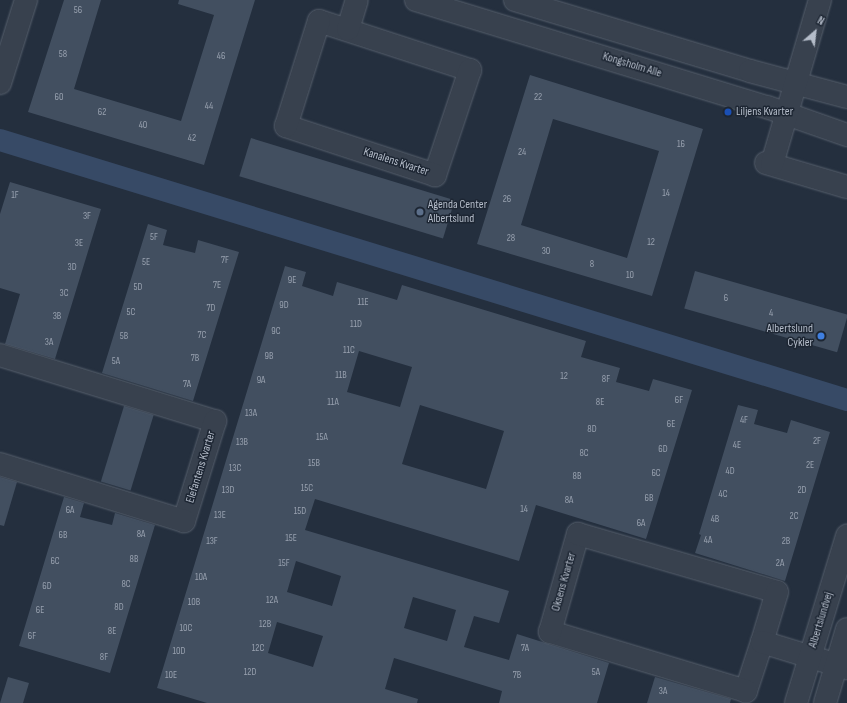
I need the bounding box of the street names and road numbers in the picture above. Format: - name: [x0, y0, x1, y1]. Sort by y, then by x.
- street label: Kongsholm Alle: [601, 49, 663, 81]
- street label: Kanalens Kvarter: [362, 145, 430, 179]
- street label: Elefantens Kvarter: [183, 429, 219, 505]
- street label: Oksens Kvarter: [549, 551, 579, 613]
- street label: Albertslundvej: [806, 590, 836, 650]

